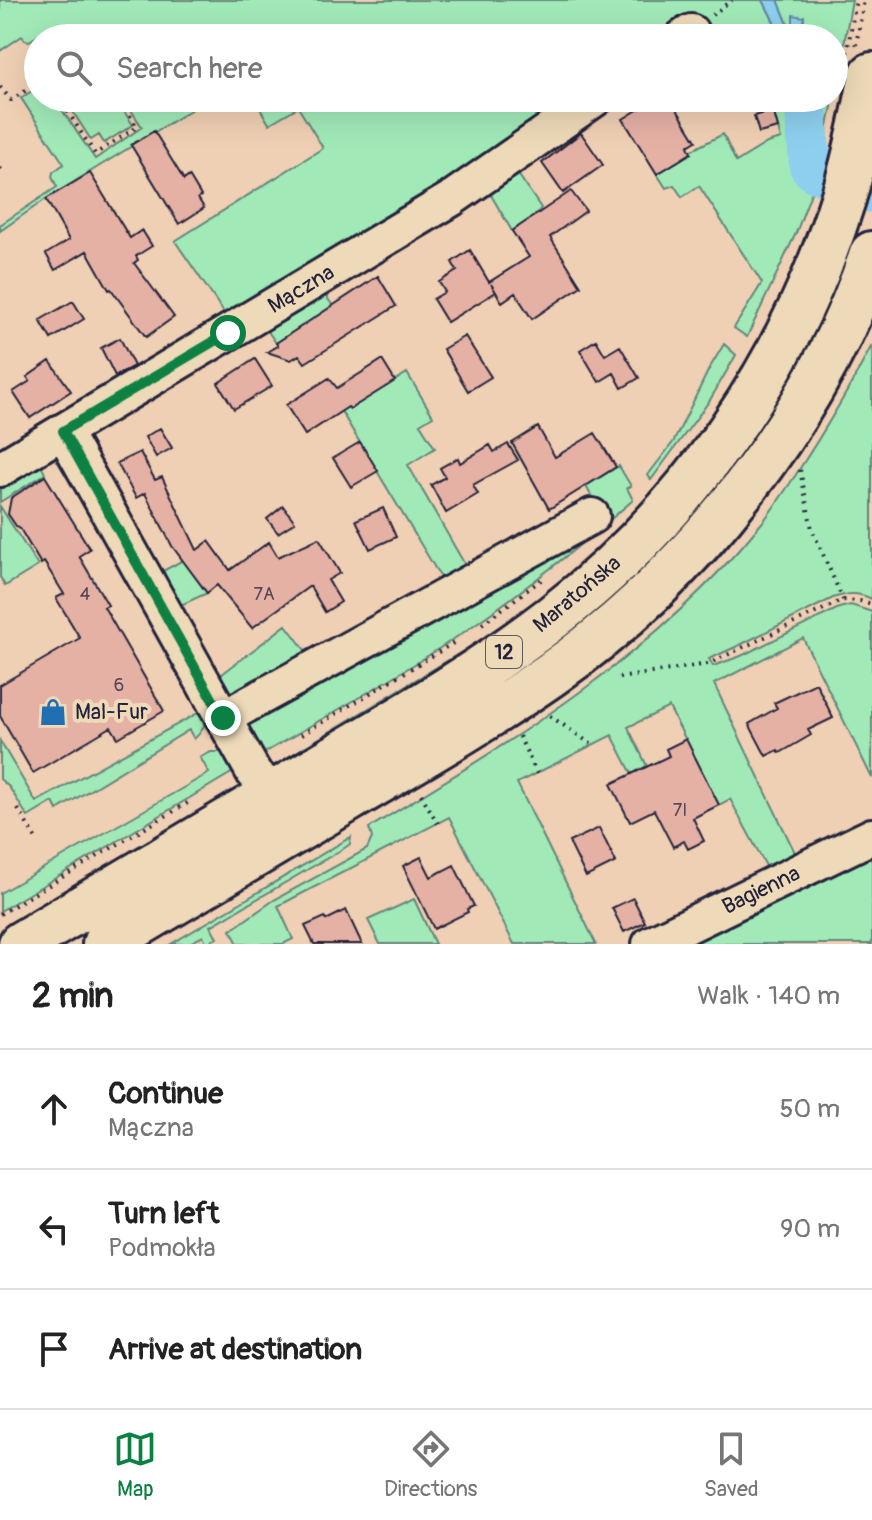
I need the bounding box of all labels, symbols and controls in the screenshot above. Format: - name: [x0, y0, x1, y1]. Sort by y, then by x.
- search box: [24, 24, 848, 112]
- icon: search: [52, 46, 96, 90]
- text: Search here: [116, 50, 263, 87]
- street label: Mączna: [263, 258, 339, 320]
- route start: [210, 315, 246, 351]
- street label: Maratońska: [527, 549, 627, 639]
- house number: 4: [80, 583, 91, 606]
- house number: 7A: [253, 583, 275, 606]
- road number: 12: [486, 636, 522, 668]
- house number: 6: [114, 674, 124, 697]
- shop icon: Mal-Fur: [38, 697, 68, 727]
- place label: Mal-Fur: [75, 698, 148, 726]
- route end: [205, 700, 241, 736]
- house number: 7I: [673, 799, 687, 822]
- street label: Bagienna: [717, 859, 805, 921]
- text: 2 min: [32, 975, 114, 1018]
- text: Walk · 140 m: [697, 980, 840, 1012]
- text: Continue: [108, 1075, 223, 1112]
- icon: ahead: [32, 1087, 76, 1131]
- text: 50 m: [779, 1093, 840, 1125]
- text: Mączna: [108, 1112, 194, 1144]
- text: Turn left: [108, 1195, 219, 1232]
- icon: left: [32, 1207, 76, 1251]
- text: 90 m: [780, 1213, 840, 1245]
- text: Podmokła: [108, 1232, 215, 1264]
- icon: arrive: [32, 1327, 76, 1371]
- text: Arrive at destination: [108, 1331, 362, 1368]
- tab: Map: [113, 1427, 157, 1503]
- tab: Directions: [384, 1427, 477, 1503]
- tab: Saved: [704, 1427, 759, 1503]

